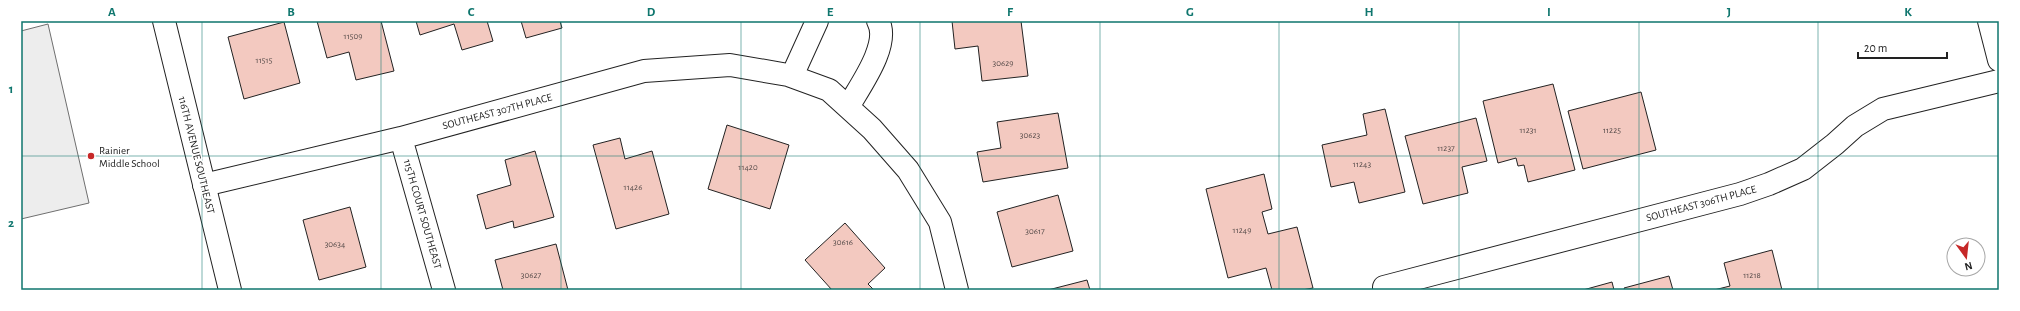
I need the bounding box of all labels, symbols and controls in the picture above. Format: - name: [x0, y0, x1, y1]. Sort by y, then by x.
- text: A: [108, 6, 116, 19]
- text: B: [287, 6, 295, 19]
- text: C: [468, 6, 475, 19]
- text: D: [647, 6, 656, 19]
- text: E: [827, 6, 834, 19]
- text: F: [1007, 6, 1014, 19]
- text: G: [1186, 6, 1194, 19]
- text: H: [1364, 6, 1374, 19]
- text: I: [1547, 6, 1551, 19]
- text: J: [1727, 6, 1731, 19]
- text: K: [1904, 6, 1912, 19]
- house number: 11509: [344, 32, 362, 41]
- scale bar: [1858, 34, 1947, 60]
- text: 20 m: [1864, 42, 1887, 54]
- house number: 11515: [256, 56, 273, 65]
- house number: 30629: [992, 59, 1014, 68]
- text: 1: [9, 83, 13, 96]
- street label: SOUTHEAST 307TH PLACE: [441, 91, 554, 131]
- street label: 116TH AVENUE SOUTHEAST: [177, 95, 217, 216]
- house number: 11231: [1519, 126, 1537, 135]
- house number: 11225: [1603, 126, 1621, 135]
- house number: 30623: [1020, 131, 1041, 140]
- house number: 11237: [1437, 144, 1455, 153]
- place label: Rainier Middle School: [99, 145, 160, 169]
- marker: Rainier Middle School: [86, 151, 96, 161]
- street label: 115TH COURT SOUTHEAST: [402, 158, 444, 271]
- house number: 11243: [1353, 160, 1371, 169]
- house number: 11420: [738, 163, 758, 172]
- house number: 11426: [624, 183, 642, 192]
- street label: SOUTHEAST 306TH PLACE: [1645, 183, 1758, 223]
- text: 2: [8, 217, 14, 230]
- house number: 11249: [1233, 226, 1251, 235]
- house number: 30617: [1025, 227, 1045, 236]
- north arrow: [1946, 237, 1986, 277]
- house number: 30616: [833, 238, 853, 247]
- house number: 30634: [325, 240, 346, 249]
- text: N: [1963, 260, 1974, 272]
- house number: 30627: [521, 271, 542, 280]
- house number: 11218: [1743, 271, 1761, 280]

